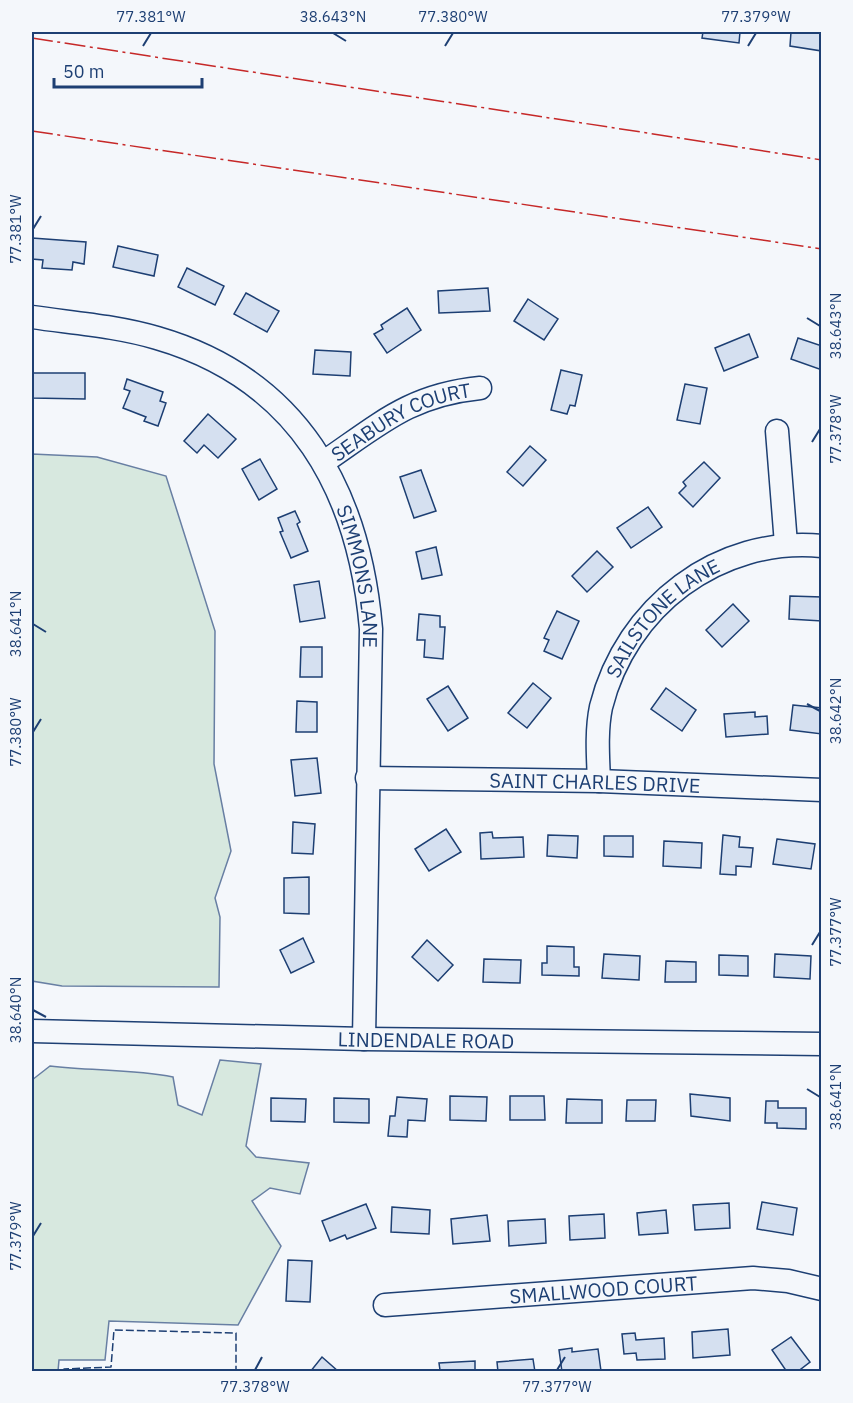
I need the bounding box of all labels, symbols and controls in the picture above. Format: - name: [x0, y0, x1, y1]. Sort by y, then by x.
- text: 77.381°W: [116, 7, 186, 26]
- text: 38.643°N: [300, 7, 366, 26]
- text: 77.380°W: [418, 7, 488, 26]
- text: 77.379°W: [721, 7, 791, 26]
- scale bar: [54, 51, 202, 89]
- text: 50 m: [63, 60, 105, 83]
- text: 77.381°W: [6, 194, 25, 264]
- text: 38.643°N: [826, 293, 845, 359]
- street label: SEABURY COURT: [325, 376, 473, 467]
- text: 77.378°W: [826, 394, 845, 464]
- street label: SIMMONS LANE: [331, 501, 385, 648]
- street label: SAILSTONE LANE: [599, 552, 724, 682]
- text: 38.641°N: [6, 591, 25, 657]
- text: 38.642°N: [826, 678, 845, 744]
- text: 77.380°W: [6, 697, 25, 767]
- street label: SAINT CHARLES DRIVE: [489, 766, 701, 799]
- text: 77.377°W: [826, 897, 845, 967]
- text: 38.640°N: [6, 977, 25, 1043]
- street label: LINDENDALE ROAD: [337, 1025, 514, 1054]
- text: 38.641°N: [826, 1064, 845, 1130]
- text: 77.379°W: [6, 1201, 25, 1271]
- street label: SMALLWOOD COURT: [509, 1269, 698, 1309]
- text: 77.378°W: [220, 1377, 290, 1396]
- text: 77.377°W: [522, 1377, 592, 1396]

